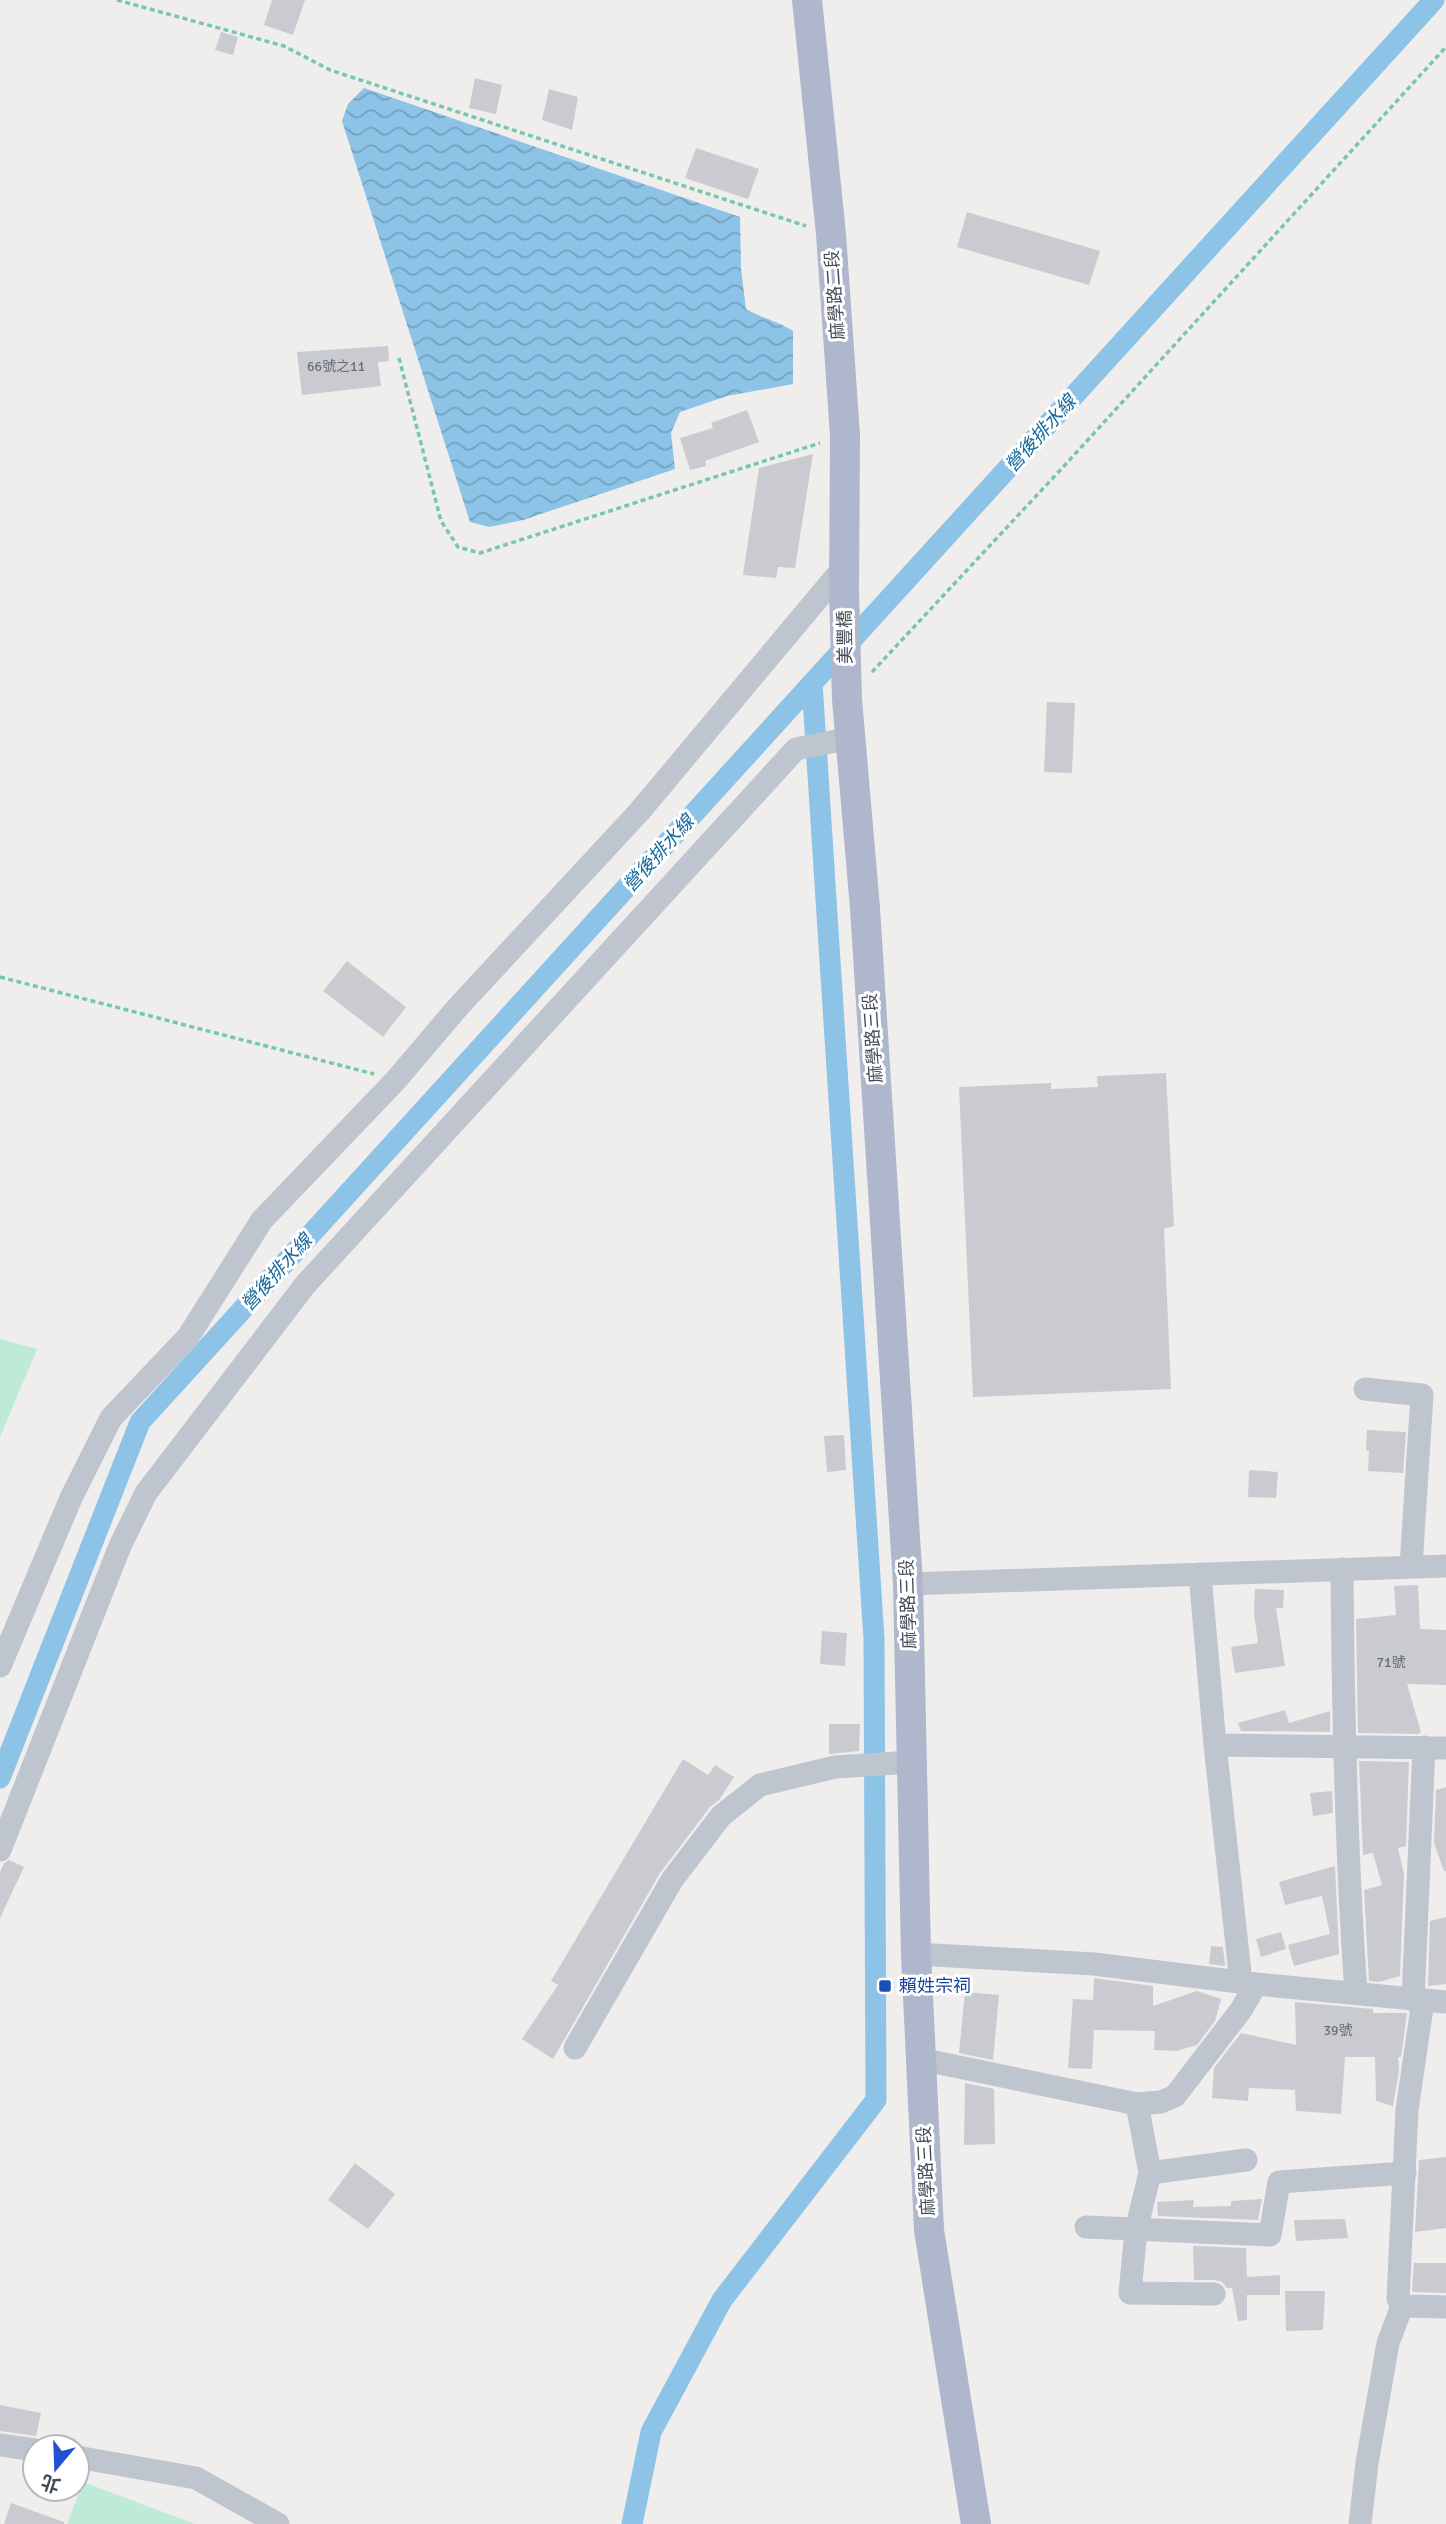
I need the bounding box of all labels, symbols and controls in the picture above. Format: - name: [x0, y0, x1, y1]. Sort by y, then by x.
- street label: 麻學路二段: [821, 249, 849, 341]
- house number: 66號之11: [307, 358, 365, 375]
- water label: 營後排水線: [1000, 389, 1083, 477]
- street label: 美豐橋: [834, 610, 856, 664]
- water label: 營後排水線: [618, 809, 701, 897]
- street label: 麻學路三段: [859, 992, 887, 1084]
- water label: 營後排水線: [236, 1228, 319, 1316]
- street label: 麻學路三段: [895, 1559, 921, 1649]
- house number: 71號: [1376, 1654, 1406, 1671]
- place label: 賴姓宗祠: [899, 1975, 971, 1997]
- marker: 賴姓宗祠: [877, 1978, 893, 1994]
- house number: 39號: [1323, 2022, 1353, 2039]
- street label: 麻學路三段: [913, 2125, 939, 2217]
- north arrow: [21, 2433, 91, 2503]
- text: 北: [38, 2469, 64, 2498]

